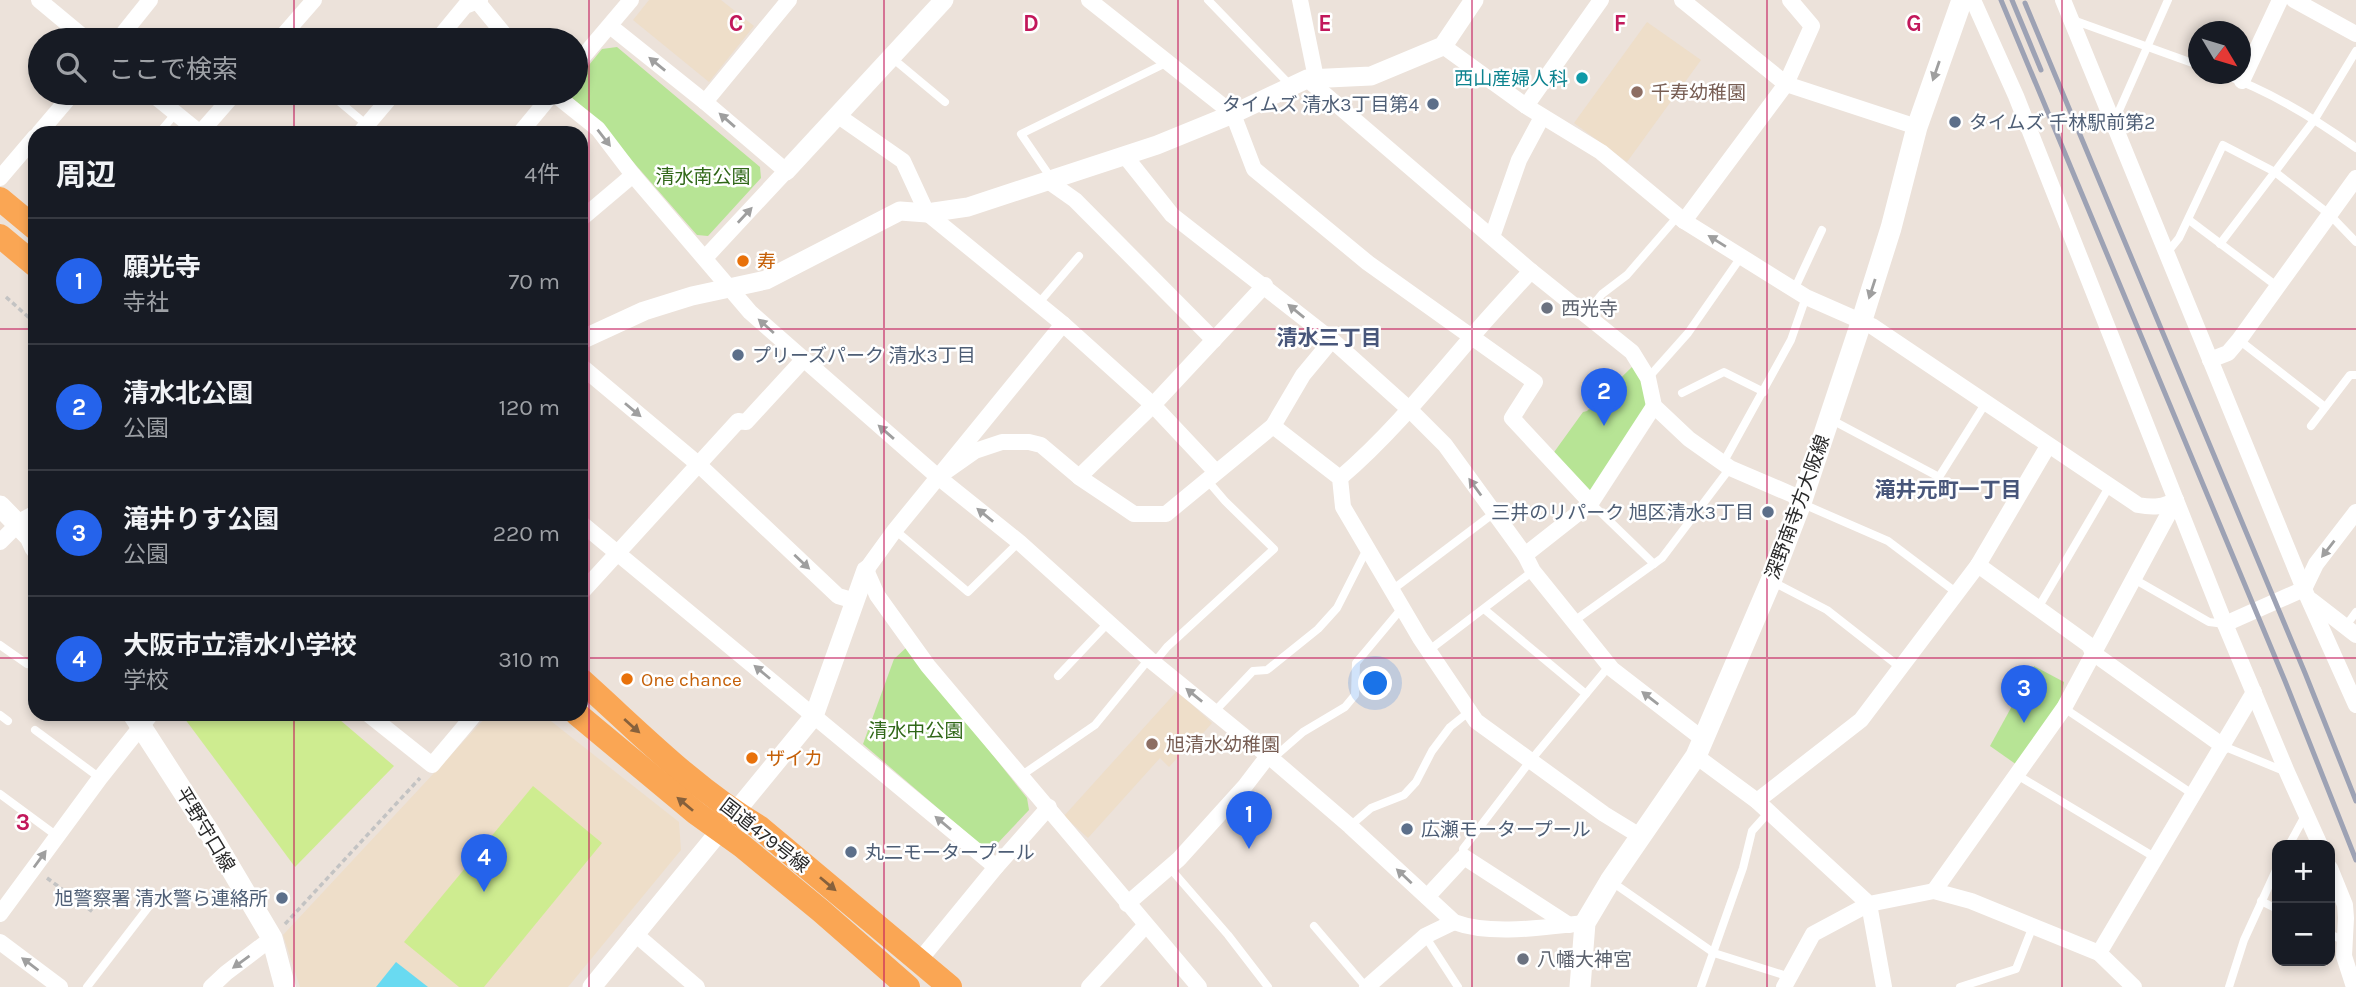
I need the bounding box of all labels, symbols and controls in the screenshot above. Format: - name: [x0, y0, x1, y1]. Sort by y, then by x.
- text: C: [729, 10, 743, 37]
- text: D: [1023, 10, 1039, 37]
- text: E: [1318, 10, 1332, 37]
- text: F: [1614, 10, 1626, 37]
- text: G: [1906, 10, 1922, 37]
- north arrow: [2188, 21, 2251, 84]
- search box: [28, 28, 588, 105]
- icon: search: [52, 48, 90, 86]
- text: ここで検索: [108, 54, 238, 85]
- one-way arrow: [649, 56, 667, 71]
- one-way arrow: [1930, 61, 1941, 82]
- place label: 西山産婦人科: [1454, 68, 1568, 90]
- marker: 西山産婦人科: [1574, 70, 1590, 86]
- place label: 千寿幼稚園: [1651, 82, 1746, 104]
- marker: 千寿幼稚園: [1629, 84, 1645, 100]
- place label: タイムズ 清水3丁目第4: [1222, 94, 1419, 116]
- marker: タイムズ 清水3丁目第4: [1425, 96, 1441, 112]
- one-way arrow: [718, 112, 736, 128]
- place label: タイムズ 千林駅前第2: [1969, 112, 2155, 134]
- marker: タイムズ 千林駅前第2: [1947, 114, 1963, 130]
- one-way arrow: [596, 129, 611, 146]
- text: 周辺: [56, 157, 116, 193]
- text: 4件: [524, 161, 560, 188]
- park label: 清水南公園: [655, 166, 751, 188]
- one-way arrow: [737, 207, 753, 224]
- one-way arrow: [1707, 235, 1726, 248]
- place label: 寿: [757, 251, 776, 273]
- text: 願光寺: [123, 252, 201, 283]
- marker: 寿: [735, 253, 751, 269]
- text: 1: [75, 268, 83, 295]
- text: 70 m: [509, 268, 560, 295]
- one-way arrow: [1866, 279, 1877, 300]
- text: 寺社: [123, 289, 169, 316]
- place label: 西光寺: [1561, 298, 1618, 320]
- marker: 西光寺: [1539, 300, 1555, 316]
- one-way arrow: [1288, 303, 1306, 318]
- one-way arrow: [757, 319, 774, 334]
- district label: 清水三丁目: [1277, 326, 1382, 350]
- place label: プリーズパーク 清水3丁目: [752, 345, 976, 367]
- marker: プリーズパーク 清水3丁目: [730, 347, 746, 363]
- pin: 2: [1581, 368, 1627, 426]
- text: 清水北公園: [123, 378, 253, 409]
- text: 2: [72, 394, 86, 421]
- text: 120 m: [498, 394, 560, 421]
- one-way arrow: [624, 402, 642, 418]
- text: 公園: [123, 415, 169, 442]
- one-way arrow: [877, 424, 895, 440]
- street label: 深野南寺方大阪線: [1762, 432, 1834, 583]
- one-way arrow: [1468, 478, 1482, 496]
- district label: 滝井元町一丁目: [1875, 478, 2022, 502]
- place label: 三井のリパーク 旭区清水3丁目: [1491, 502, 1754, 524]
- text: 滝井りす公園: [123, 504, 279, 535]
- marker: 三井のリパーク 旭区清水3丁目: [1760, 504, 1776, 520]
- one-way arrow: [976, 508, 993, 523]
- text: 3: [72, 520, 86, 547]
- text: 220 m: [493, 520, 560, 547]
- one-way arrow: [2321, 540, 2335, 558]
- text: 公園: [123, 541, 169, 568]
- one-way arrow: [793, 554, 811, 570]
- text: 大阪市立清水小学校: [123, 630, 357, 661]
- text: 4: [72, 646, 86, 673]
- text: 310 m: [498, 646, 560, 673]
- one-way arrow: [753, 665, 770, 680]
- pin: 3: [2001, 665, 2047, 723]
- your location: [1358, 666, 1392, 700]
- text: 学校: [123, 667, 169, 694]
- place label: One chance: [641, 669, 742, 691]
- marker: One chance: [619, 671, 635, 687]
- one-way arrow: [1186, 688, 1204, 703]
- one-way arrow: [1641, 692, 1659, 706]
- one-way arrow: [623, 718, 641, 734]
- park label: 清水中公園: [868, 720, 964, 742]
- place label: 旭清水幼稚園: [1166, 734, 1280, 756]
- marker: 旭清水幼稚園: [1144, 736, 1160, 752]
- place label: ザイカ: [766, 748, 823, 770]
- marker: ザイカ: [744, 750, 760, 766]
- street label: 平野守口線: [171, 783, 239, 876]
- pin: 1: [1226, 791, 1272, 849]
- street label: 国道479号線: [716, 794, 813, 877]
- one-way arrow: [676, 796, 694, 811]
- text: 3: [16, 809, 30, 836]
- one-way arrow: [935, 816, 952, 831]
- place label: 広瀬モータープール: [1421, 819, 1591, 841]
- marker: 広瀬モータープール: [1399, 821, 1415, 837]
- pin: 4: [461, 834, 507, 892]
- map controls: [2272, 840, 2335, 966]
- button: +: [2272, 840, 2335, 903]
- place label: 丸二モータープール: [865, 842, 1035, 864]
- marker: 丸二モータープール: [843, 844, 859, 860]
- one-way arrow: [33, 850, 47, 868]
- one-way arrow: [1396, 868, 1413, 884]
- one-way arrow: [819, 876, 836, 891]
- place label: 旭警察署 清水警ら連絡所: [54, 888, 268, 910]
- marker: 旭警察署 清水警ら連絡所: [274, 890, 290, 906]
- button: −: [2272, 903, 2335, 966]
- place label: 八幡大神宮: [1537, 949, 1632, 971]
- marker: 八幡大神宮: [1515, 951, 1531, 967]
- one-way arrow: [232, 954, 250, 969]
- one-way arrow: [21, 958, 39, 972]

